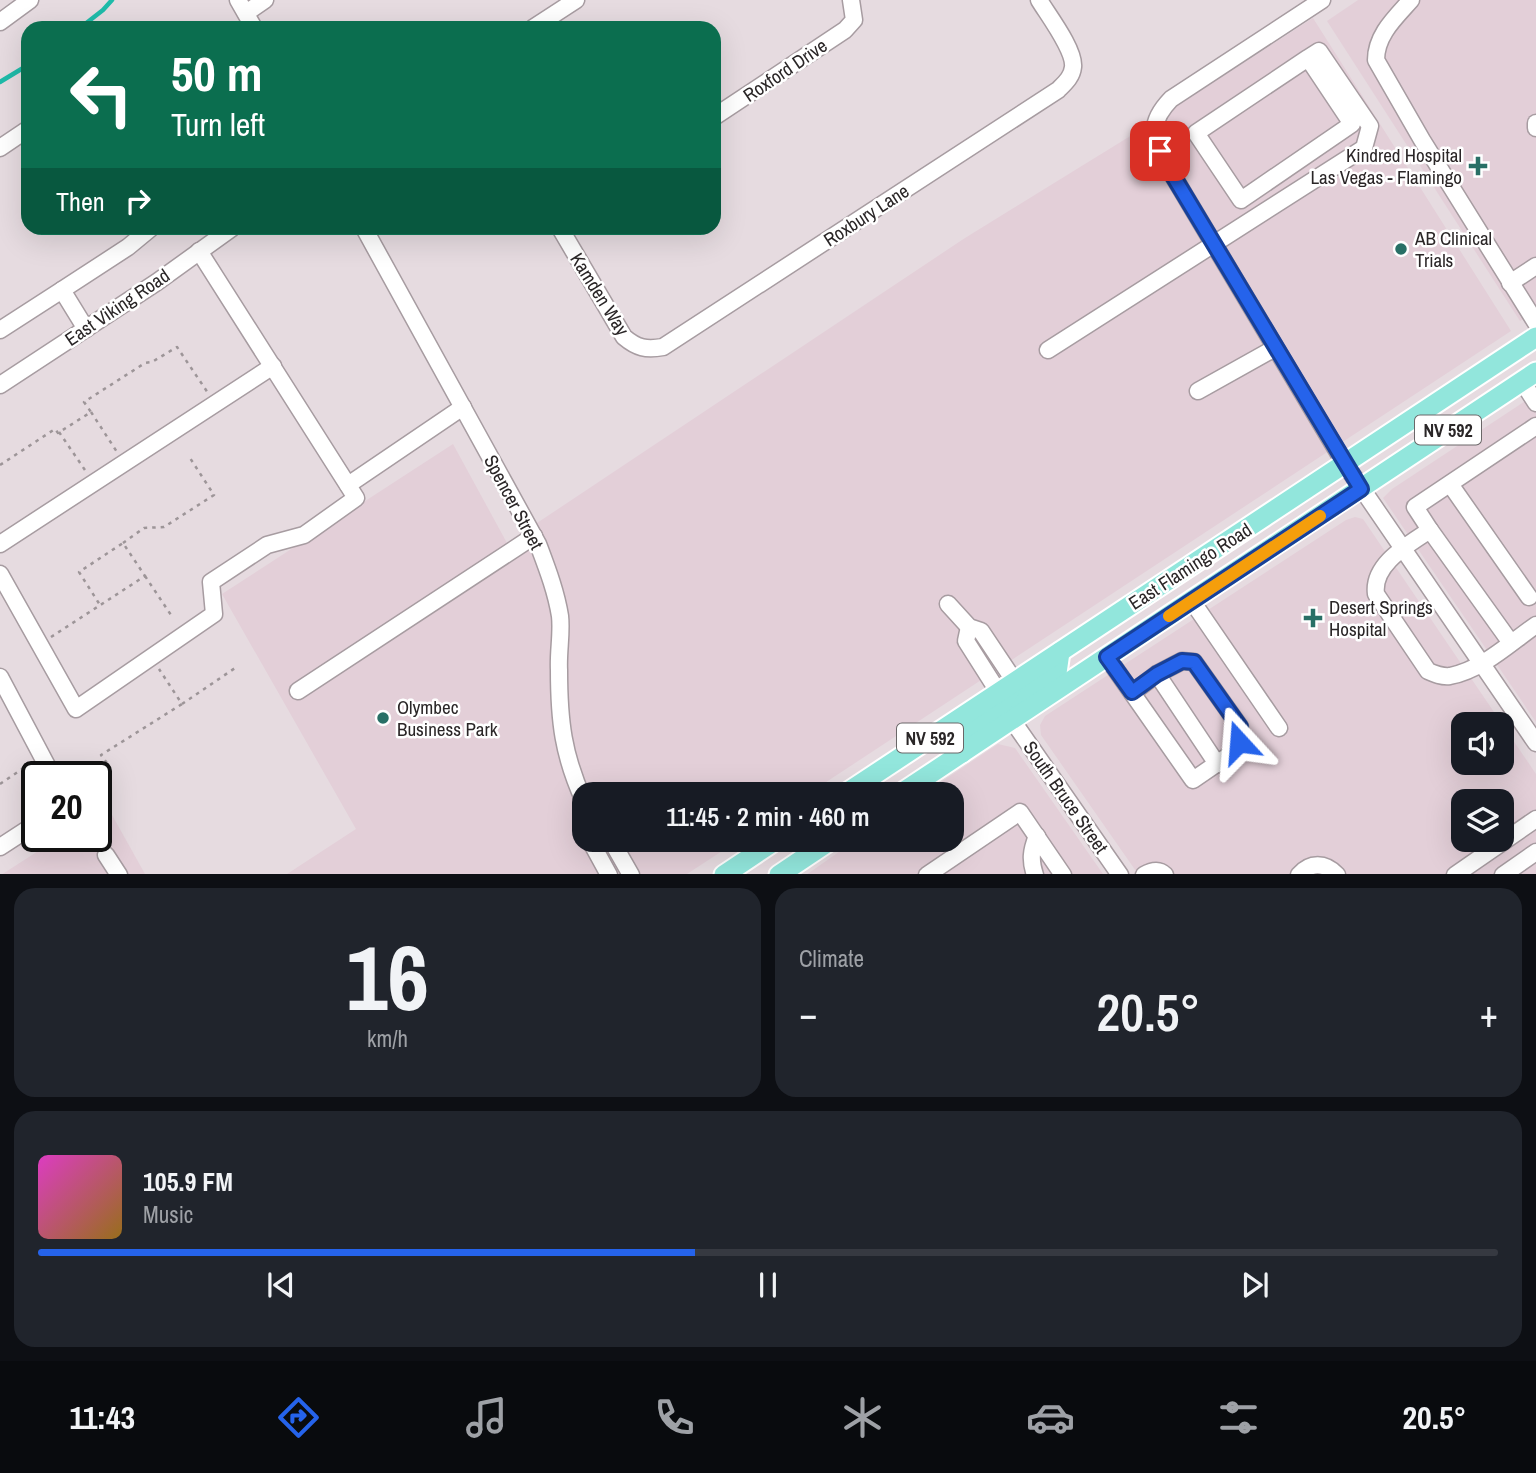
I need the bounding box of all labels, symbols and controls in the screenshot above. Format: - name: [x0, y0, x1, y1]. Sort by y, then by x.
- street label: Roxford Drive: [738, 32, 832, 108]
- text: 50 m: [171, 40, 263, 106]
- icon: left: [56, 49, 147, 140]
- text: Turn left: [171, 103, 265, 146]
- pin: [1130, 121, 1190, 181]
- icon: arrive: [1141, 132, 1179, 170]
- place label: Kindred Hospital Las Vegas - Flamingo: [1310, 142, 1462, 190]
- marker: Kindred Hospital Las Vegas - Flamingo: [1468, 156, 1488, 176]
- street label: Roxbury Lane: [818, 178, 914, 252]
- icon: right: [119, 182, 157, 220]
- text: Then: [56, 184, 105, 219]
- place label: AB Clinical Trials: [1414, 225, 1492, 273]
- marker: AB Clinical Trials: [1393, 241, 1409, 257]
- street label: Kamden Way: [564, 248, 636, 340]
- street label: East Viking Road: [60, 262, 174, 352]
- road number: NV 592: [1415, 416, 1481, 444]
- street label: Spencer Street: [478, 450, 550, 555]
- street label: East Flamingo Road: [1123, 516, 1257, 616]
- place label: Desert Springs Hospital: [1329, 594, 1433, 642]
- marker: Desert Springs Hospital: [1303, 608, 1323, 628]
- place label: Olymbec Business Park: [397, 694, 498, 742]
- position arrow: [1202, 705, 1276, 779]
- marker: Olymbec Business Park: [375, 710, 391, 726]
- map controls: [1451, 712, 1514, 852]
- button: sound: [1451, 712, 1514, 775]
- road number: NV 592: [897, 724, 963, 752]
- street label: South Bruce Street: [1018, 736, 1115, 859]
- speed limit sign: 20: [21, 761, 112, 852]
- button: layers: [1451, 789, 1514, 852]
- text: 11:45 · 2 min · 460 m: [666, 799, 870, 834]
- text: 16: [346, 916, 429, 1038]
- text: Climate: [799, 943, 864, 974]
- text: 20.5°: [1097, 977, 1200, 1047]
- text: −: [799, 988, 817, 1039]
- text: +: [1480, 988, 1498, 1039]
- text: km/h: [367, 1023, 408, 1054]
- text: 105.9 FM: [143, 1164, 233, 1199]
- text: Music: [143, 1199, 193, 1230]
- icon: previous: [262, 1266, 300, 1304]
- icon: pause: [749, 1266, 787, 1304]
- icon: next: [1236, 1266, 1274, 1304]
- icon: directions: [274, 1393, 323, 1442]
- icon: music: [462, 1393, 511, 1442]
- icon: phone: [650, 1393, 699, 1442]
- icon: climate: [838, 1393, 887, 1442]
- icon: car: [1026, 1393, 1075, 1442]
- icon: filters: [1214, 1393, 1263, 1442]
- text: 11:43: [70, 1396, 135, 1439]
- text: 20.5°: [1403, 1396, 1466, 1439]

